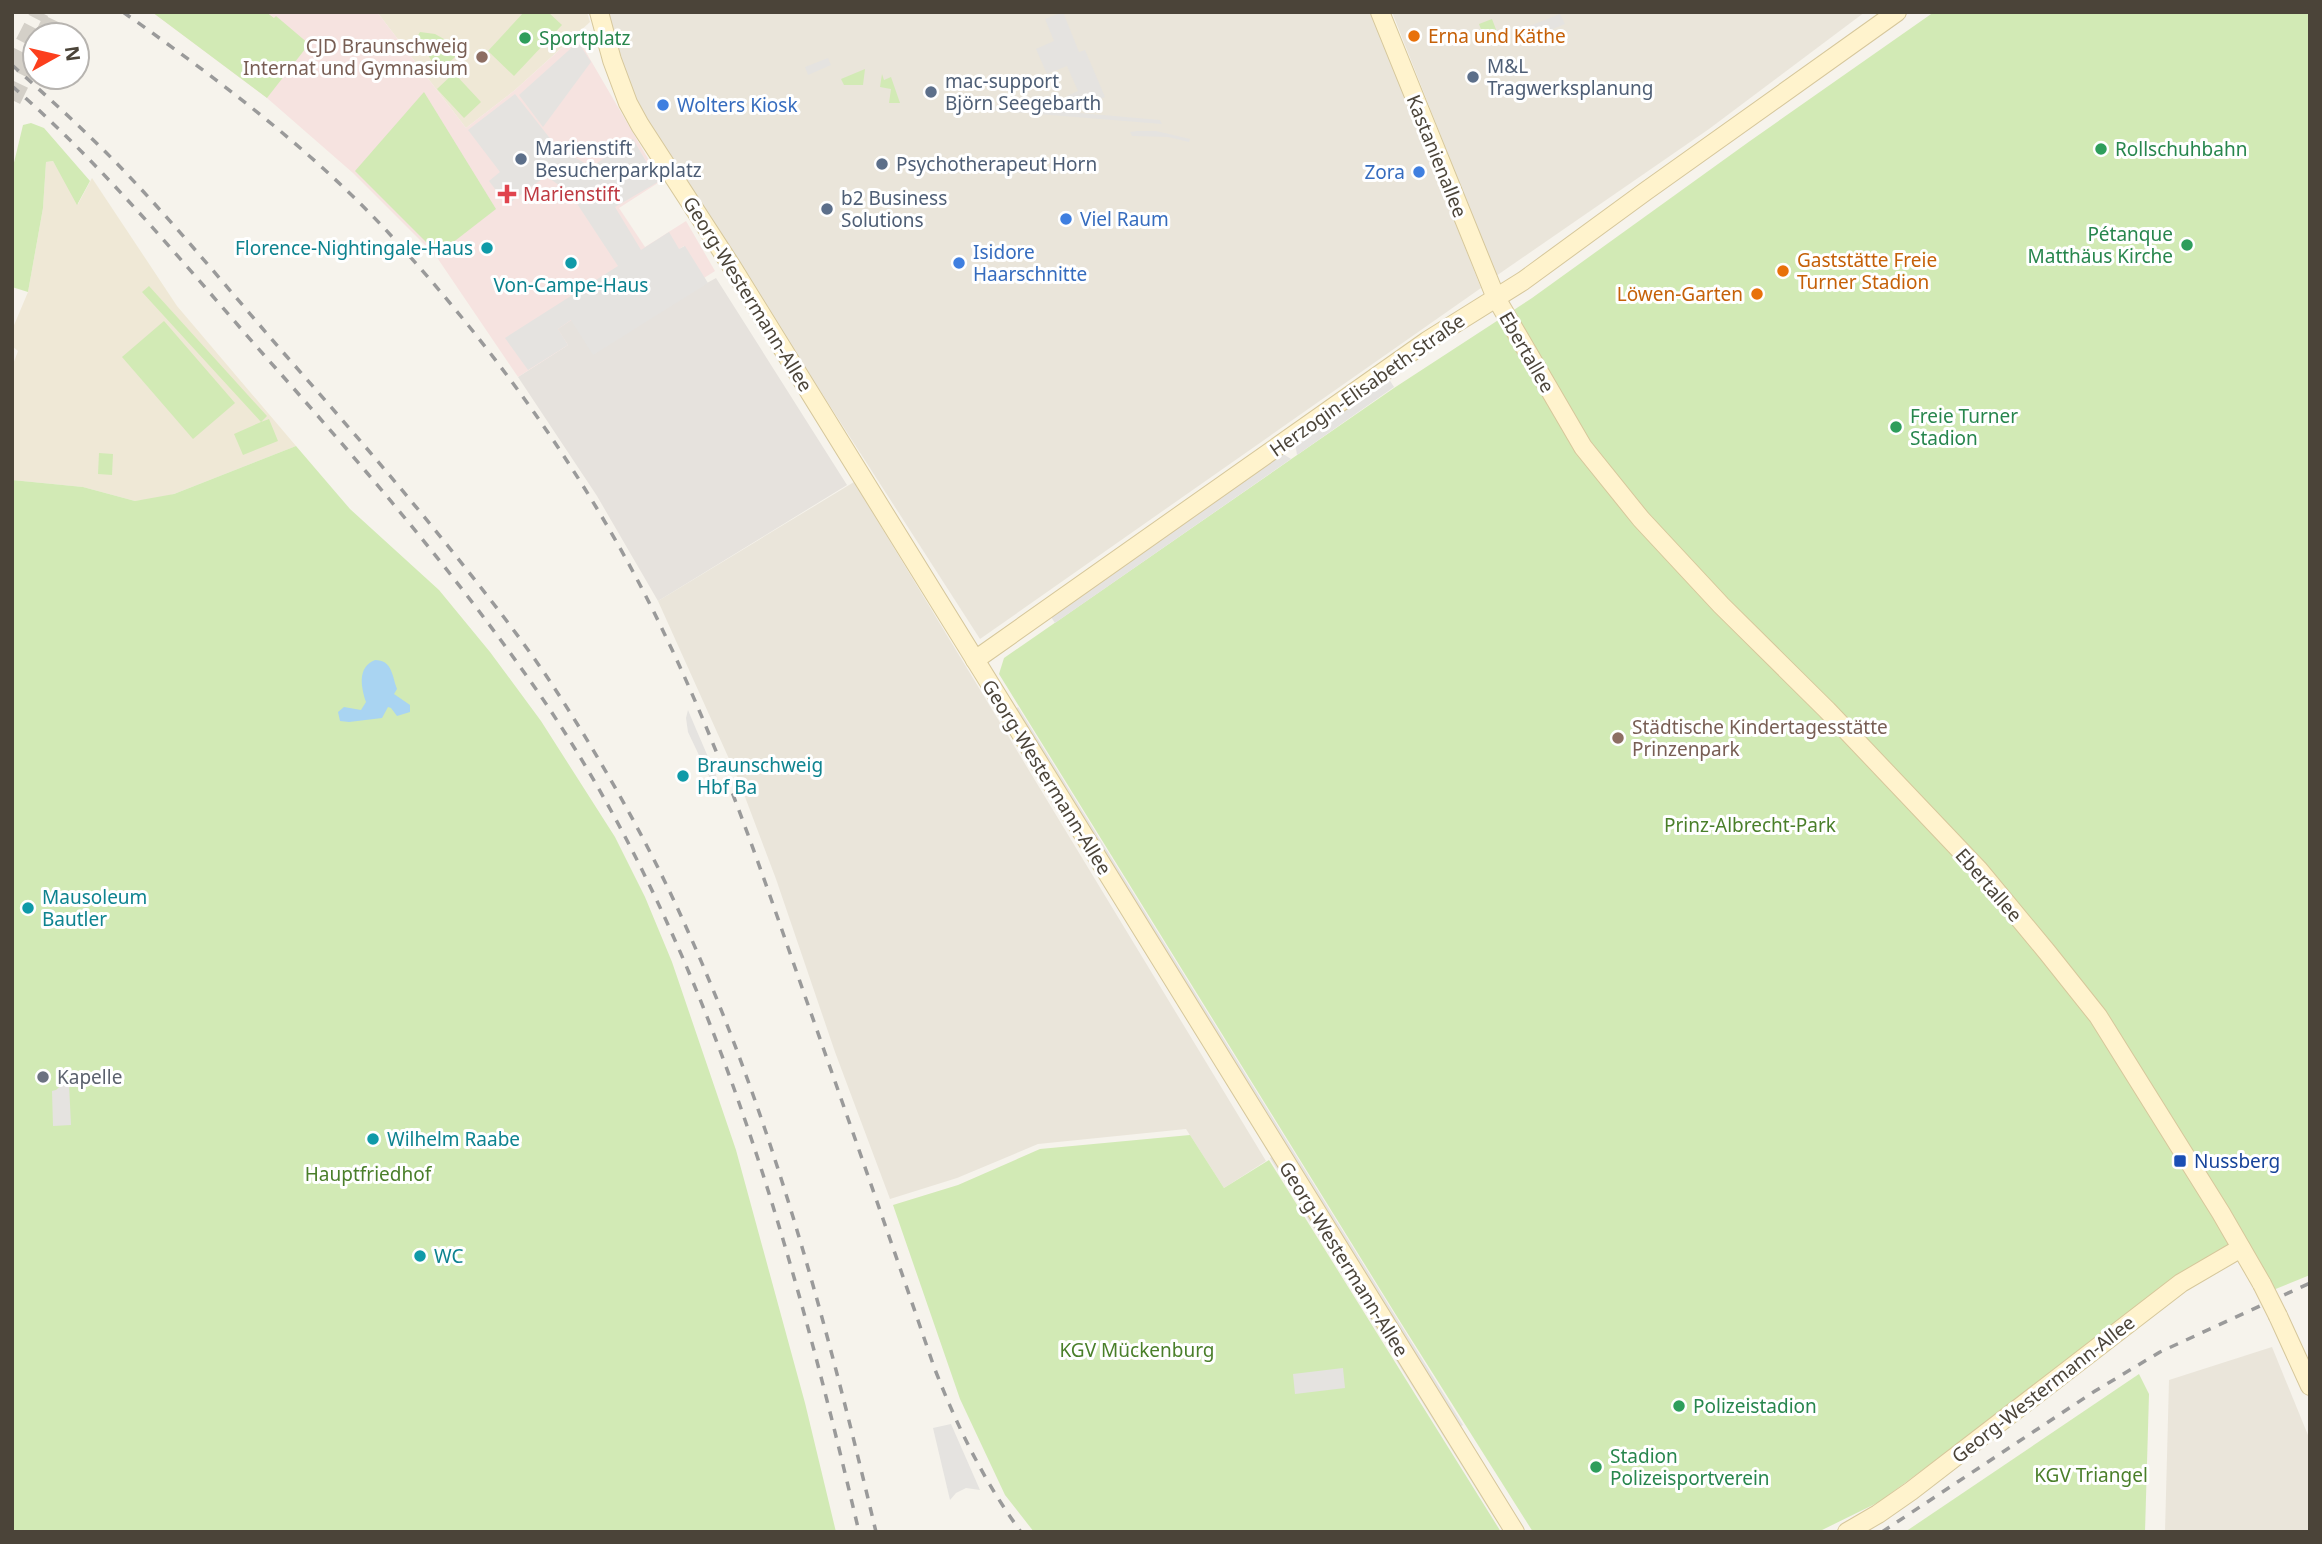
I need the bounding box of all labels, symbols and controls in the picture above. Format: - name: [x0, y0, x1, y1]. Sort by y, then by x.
- north arrow: [21, 21, 91, 91]
- place label: Erna und Käthe: [1428, 23, 1566, 49]
- place label: Sportplatz: [539, 25, 630, 51]
- marker: Erna und Käthe: [1406, 28, 1422, 44]
- marker: Sportplatz: [517, 30, 533, 46]
- place label: CJD Braunschweig Internat und Gymnasium: [243, 33, 468, 81]
- text: N: [59, 44, 87, 63]
- marker: CJD Braunschweig Internat und Gymnasium: [474, 49, 490, 65]
- place label: M&L Tragwerksplanung: [1487, 53, 1653, 101]
- place label: mac-support Björn Seegebarth: [945, 68, 1101, 116]
- marker: M&L Tragwerksplanung: [1465, 69, 1481, 85]
- marker: mac-support Björn Seegebarth: [923, 84, 939, 100]
- street label: Kastanienallee: [1401, 91, 1473, 221]
- place label: Wolters Kiosk: [677, 92, 798, 118]
- marker: Wolters Kiosk: [655, 97, 671, 113]
- place label: Marienstift Besucherparkplatz: [535, 135, 702, 183]
- place label: Rollschuhbahn: [2115, 136, 2247, 162]
- marker: Rollschuhbahn: [2093, 141, 2109, 157]
- marker: Marienstift Besucherparkplatz: [513, 151, 529, 167]
- place label: Psychotherapeut Horn: [896, 151, 1097, 177]
- marker: Psychotherapeut Horn: [874, 156, 890, 172]
- place label: Zora: [1365, 159, 1405, 185]
- marker: Zora: [1411, 164, 1427, 180]
- place label: Marienstift: [523, 181, 620, 207]
- marker: Marienstift: [497, 184, 517, 204]
- place label: b2 Business Solutions: [841, 185, 947, 233]
- street label: Georg-Westermann-Allee: [677, 192, 819, 396]
- marker: b2 Business Solutions: [819, 201, 835, 217]
- place label: Viel Raum: [1080, 206, 1169, 232]
- marker: Viel Raum: [1058, 211, 1074, 227]
- place label: Pétanque Matthäus Kirche: [2027, 221, 2173, 269]
- place label: Florence-Nightingale-Haus: [235, 235, 473, 261]
- marker: Pétanque Matthäus Kirche: [2179, 237, 2195, 253]
- place label: Isidore Haarschnitte: [973, 239, 1087, 287]
- marker: Florence-Nightingale-Haus: [479, 240, 495, 256]
- place label: Gaststätte Freie Turner Stadion: [1797, 247, 1937, 295]
- marker: Von-Campe-Haus: [563, 255, 579, 271]
- marker: Isidore Haarschnitte: [951, 255, 967, 271]
- marker: Gaststätte Freie Turner Stadion: [1775, 263, 1791, 279]
- place label: Von-Campe-Haus: [494, 272, 648, 298]
- place label: Löwen-Garten: [1617, 281, 1743, 307]
- marker: Löwen-Garten: [1749, 286, 1765, 302]
- street label: Ebertallee: [1493, 307, 1561, 397]
- street label: Herzogin-Elisabeth-Straße: [1264, 308, 1470, 462]
- place label: Freie Turner Stadion: [1910, 403, 2018, 451]
- marker: Freie Turner Stadion: [1888, 419, 1904, 435]
- street label: Georg-Westermann-Allee: [976, 675, 1118, 879]
- place label: Städtische Kindertagesstätte Prinzenpark: [1632, 714, 1888, 762]
- marker: Städtische Kindertagesstätte Prinzenpark: [1610, 730, 1626, 746]
- place label: Braunschweig Hbf Ba: [697, 752, 823, 800]
- marker: Braunschweig Hbf Ba: [675, 768, 691, 784]
- park label: Prinz-Albrecht-Park: [1664, 812, 1836, 838]
- street label: Ebertallee: [1950, 843, 2028, 927]
- place label: Mausoleum Bautler: [42, 884, 147, 932]
- marker: Mausoleum Bautler: [20, 900, 36, 916]
- place label: Kapelle: [57, 1064, 122, 1090]
- marker: Kapelle: [35, 1069, 51, 1085]
- place label: Wilhelm Raabe: [387, 1126, 520, 1152]
- marker: Wilhelm Raabe: [365, 1131, 381, 1147]
- place label: Nussberg: [2194, 1148, 2280, 1174]
- marker: Nussberg: [2172, 1153, 2188, 1169]
- street label: Georg-Westermann-Allee: [1273, 1157, 1415, 1361]
- park label: Hauptfriedhof: [305, 1161, 433, 1187]
- place label: WC: [434, 1243, 464, 1269]
- marker: WC: [412, 1248, 428, 1264]
- street label: Georg-Westermann-Allee: [1946, 1309, 2140, 1469]
- park label: KGV Mückenburg: [1059, 1337, 1215, 1363]
- place label: Polizeistadion: [1693, 1393, 1817, 1419]
- marker: Polizeistadion: [1671, 1398, 1687, 1414]
- place label: Stadion Polizeisportverein: [1610, 1443, 1770, 1491]
- marker: Stadion Polizeisportverein: [1588, 1459, 1604, 1475]
- park label: KGV Triangel: [2034, 1462, 2148, 1488]

